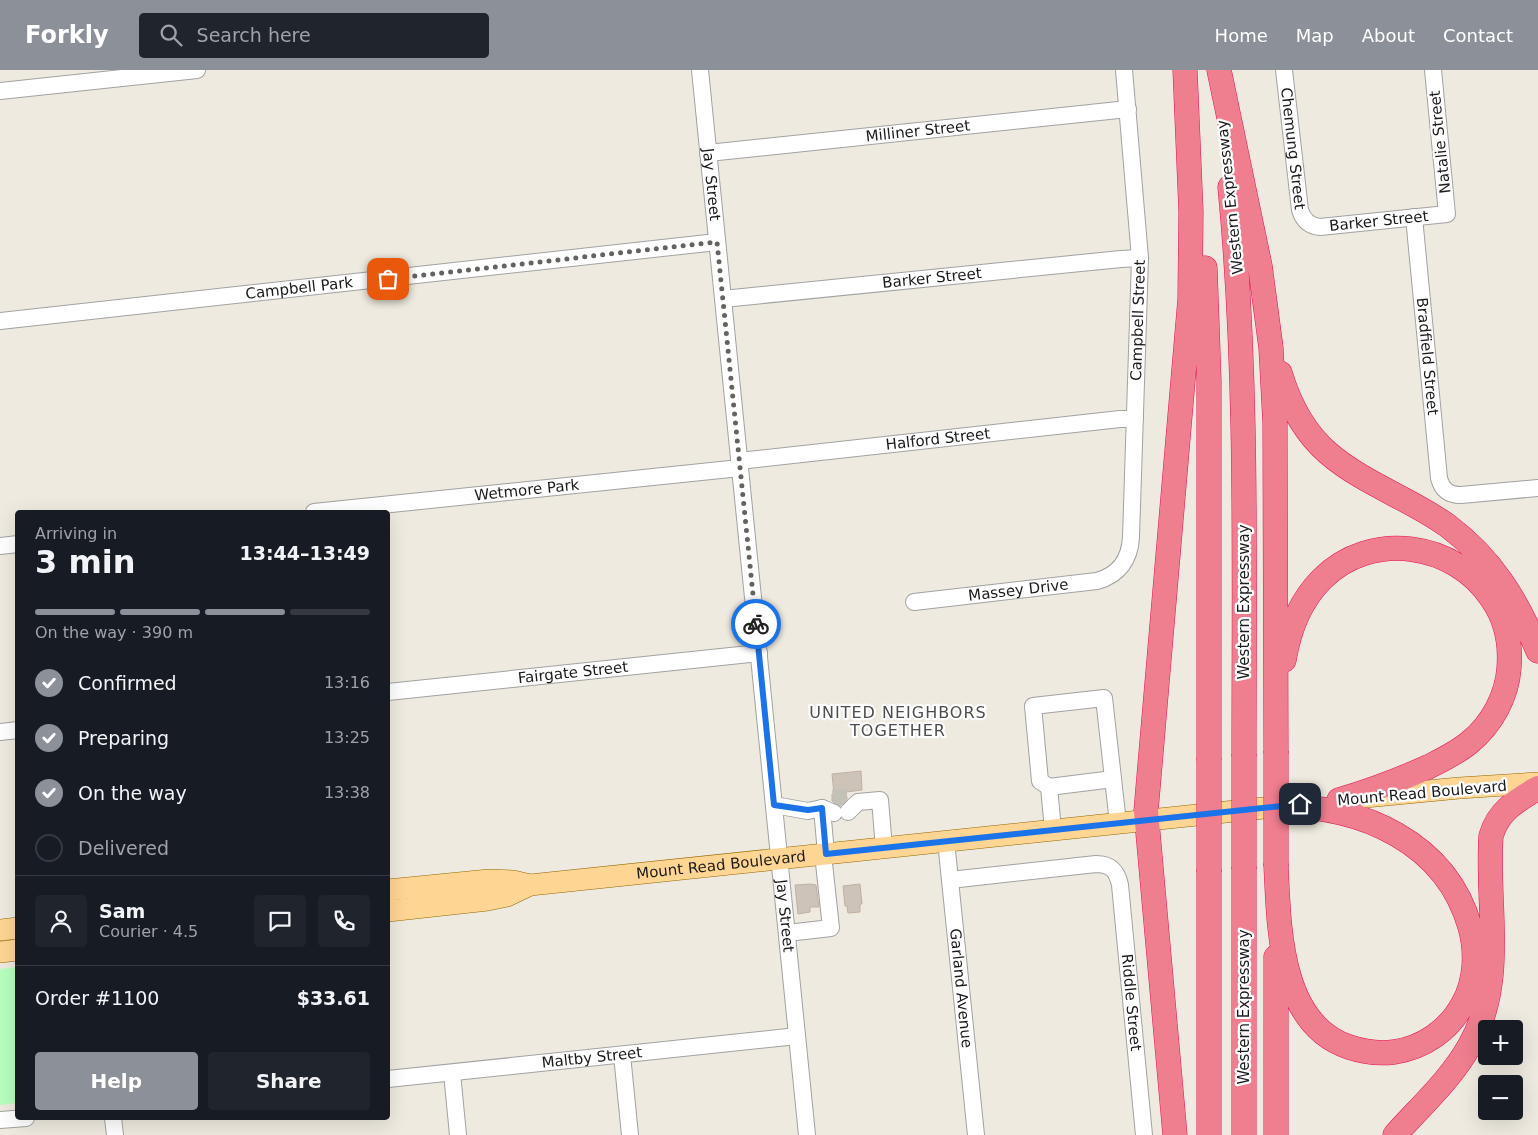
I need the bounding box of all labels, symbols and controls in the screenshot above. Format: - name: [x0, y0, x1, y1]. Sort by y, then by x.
- search box: [139, 13, 489, 58]
- text: Forkly: [25, 21, 109, 49]
- icon: search: [157, 21, 185, 49]
- text: Search here: [197, 24, 311, 46]
- text: Home: [1215, 25, 1268, 46]
- text: Map: [1296, 25, 1334, 46]
- text: About: [1362, 25, 1415, 46]
- text: Contact: [1443, 25, 1513, 46]
- street label: Chemung Street: [1277, 86, 1309, 211]
- street label: Natalie Street: [1426, 90, 1454, 194]
- street label: Milliner Street: [865, 117, 971, 145]
- street label: Western Expressway: [1213, 119, 1247, 275]
- street label: Jay Street: [699, 146, 724, 222]
- street label: Barker Street: [1328, 207, 1429, 235]
- pin: [367, 258, 409, 300]
- street label: Campbell Street: [1127, 259, 1149, 381]
- street label: Barker Street: [881, 264, 983, 292]
- icon: bag: [374, 265, 402, 293]
- street label: Campbell Park: [244, 273, 354, 303]
- street label: Bradfield Street: [1413, 297, 1442, 416]
- street label: Halford Street: [885, 424, 991, 454]
- street label: Wetmore Park: [474, 476, 580, 504]
- text: Arriving in: [35, 524, 117, 543]
- street label: Western Expressway: [1235, 524, 1253, 680]
- text: 13:44–13:49: [240, 542, 370, 564]
- text: 3 min: [35, 543, 136, 581]
- street label: Massey Drive: [967, 575, 1069, 605]
- courier: [731, 599, 781, 649]
- icon: bike: [742, 610, 770, 638]
- text: On the way · 390 m: [35, 623, 193, 642]
- street label: Fairgate Street: [517, 658, 629, 687]
- icon: check: [35, 669, 63, 697]
- text: Confirmed: [78, 672, 177, 694]
- text: 13:16: [324, 673, 370, 692]
- district label: UNITED NEIGHBORS TOGETHER: [809, 703, 987, 740]
- icon: check: [35, 724, 63, 752]
- text: Preparing: [78, 727, 169, 749]
- text: 13:25: [324, 728, 370, 747]
- street label: Mount Read Boulevard: [1336, 777, 1508, 809]
- icon: check: [35, 779, 63, 807]
- text: On the way: [78, 782, 187, 804]
- text: 13:38: [324, 783, 370, 802]
- pin: [1279, 783, 1321, 825]
- icon: home: [1286, 790, 1314, 818]
- text: Delivered: [78, 837, 169, 859]
- street label: Mount Read Boulevard: [635, 847, 807, 883]
- street label: Jay Street: [772, 878, 798, 953]
- button: person: [35, 895, 87, 947]
- button: chat: [254, 895, 306, 947]
- button: phone: [318, 895, 370, 947]
- text: Sam: [99, 900, 145, 922]
- text: Courier · 4.5: [99, 922, 198, 941]
- street label: Garland Avenue: [946, 928, 976, 1049]
- street label: Western Expressway: [1235, 929, 1253, 1085]
- street label: Riddle Street: [1118, 953, 1145, 1052]
- text: Order #1100: [35, 987, 159, 1009]
- text: $33.61: [297, 987, 370, 1009]
- map controls: [1478, 1020, 1523, 1120]
- button: +: [1478, 1020, 1523, 1065]
- street label: Maltby Street: [541, 1043, 643, 1072]
- button: Help: [35, 1052, 198, 1110]
- button: Share: [208, 1052, 370, 1110]
- button: −: [1478, 1075, 1523, 1120]

